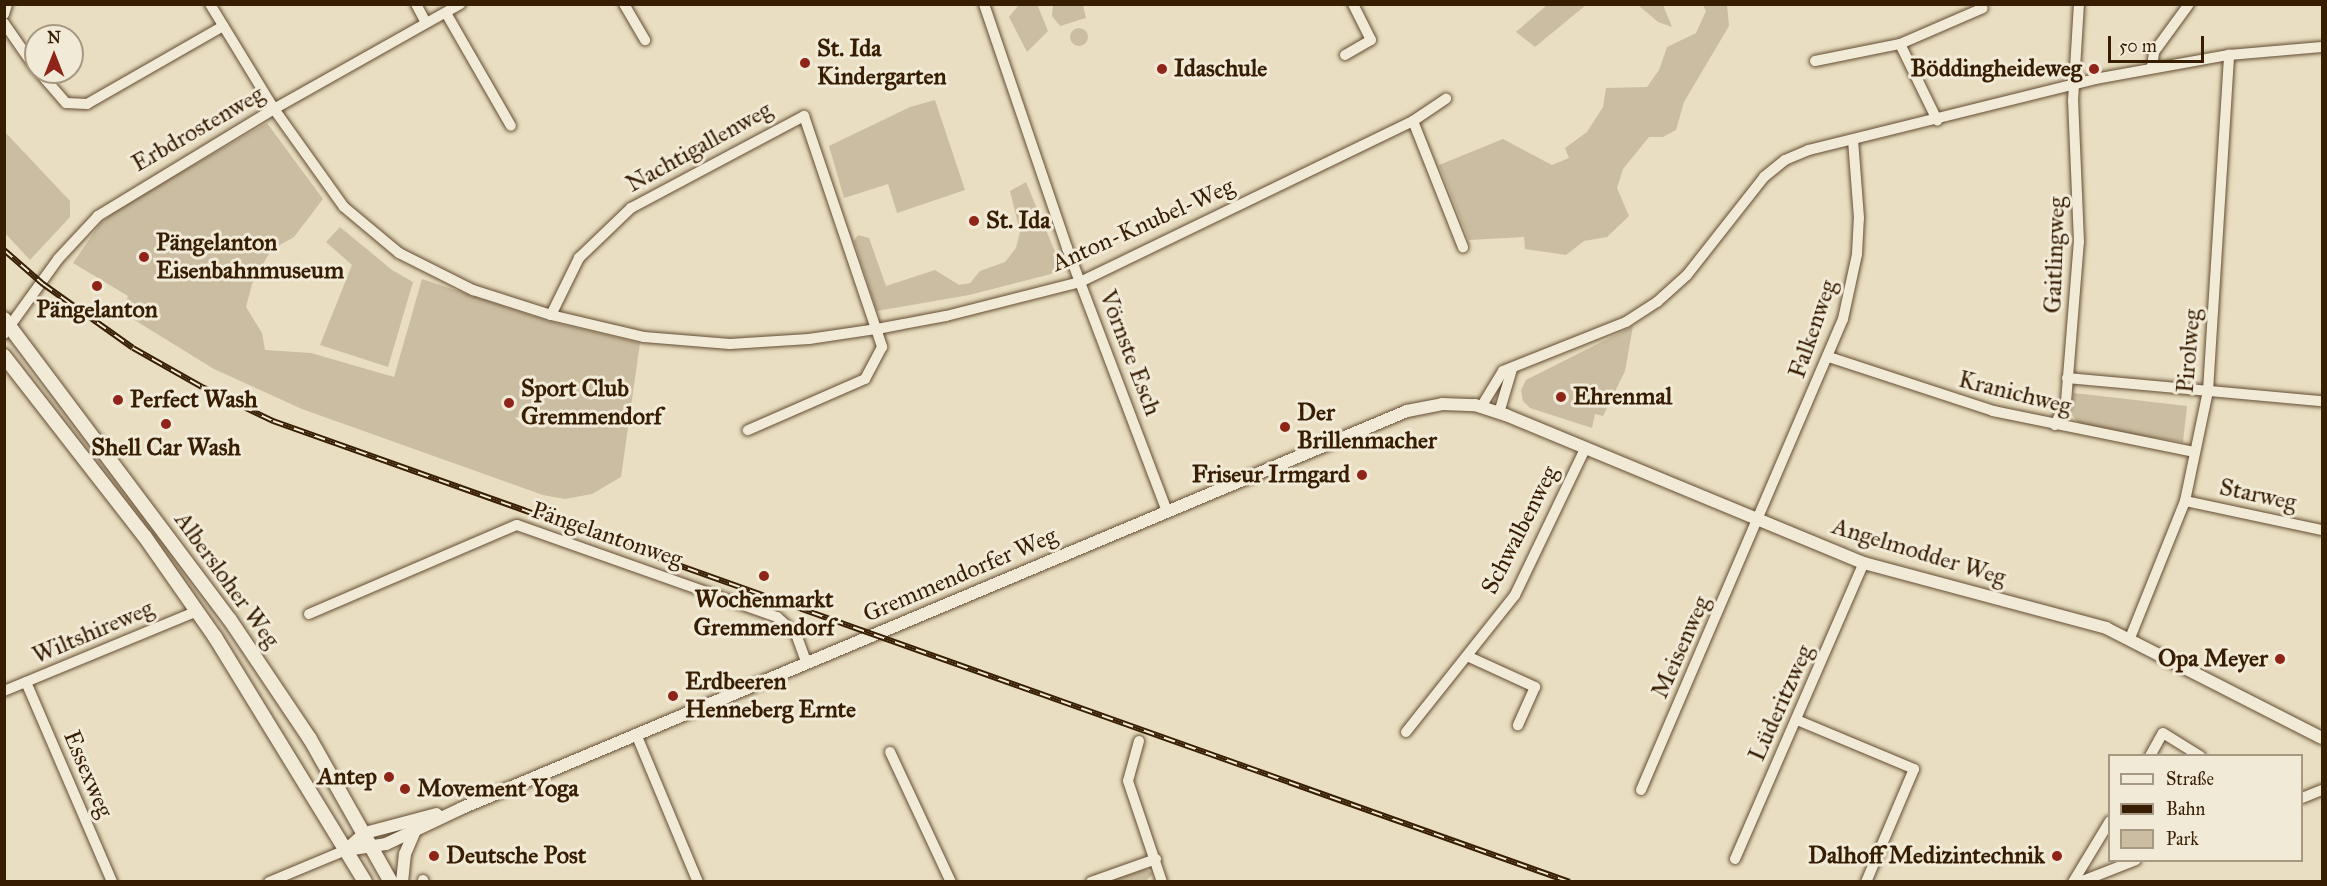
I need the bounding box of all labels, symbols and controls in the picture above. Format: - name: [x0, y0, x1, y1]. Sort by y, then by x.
- north arrow: [24, 24, 84, 84]
- scale bar: [2111, 24, 2207, 62]
- text: N: [47, 28, 61, 47]
- place label: St. Ida Kindergarten: [817, 35, 946, 91]
- text: 50 m: [2119, 35, 2157, 57]
- place label: Idaschule: [1174, 55, 1267, 83]
- place label: Böddingheideweg: [1910, 55, 2082, 83]
- marker: St. Ida Kindergarten: [798, 56, 812, 70]
- marker: Idaschule: [1155, 62, 1169, 76]
- marker: Böddingheideweg: [2087, 62, 2101, 76]
- street label: Erbdrostenweg: [127, 80, 269, 178]
- street label: Nachtigallenweg: [621, 95, 777, 199]
- street label: Anton-Knubel-Weg: [1047, 172, 1239, 278]
- street label: Gaitlingweg: [2039, 196, 2071, 314]
- place label: St. Ida: [986, 207, 1050, 235]
- marker: St. Ida: [967, 214, 981, 228]
- place label: Pängelanton Eisenbahnmuseum: [156, 229, 344, 285]
- marker: Pängelanton Eisenbahnmuseum: [137, 250, 151, 264]
- street label: Falkenweg: [1783, 276, 1843, 382]
- marker: Pängelanton: [90, 279, 104, 293]
- street label: Vörnste Esch: [1093, 286, 1167, 420]
- place label: Pängelanton: [36, 296, 158, 324]
- street label: Pirolweg: [2171, 308, 2207, 394]
- street label: Kranichweg: [1955, 365, 2075, 421]
- place label: Sport Club Gremmendorf: [521, 375, 662, 431]
- place label: Ehrenmal: [1573, 383, 1672, 411]
- place label: Perfect Wash: [130, 386, 258, 414]
- marker: Ehrenmal: [1554, 390, 1568, 404]
- marker: Perfect Wash: [111, 393, 125, 407]
- marker: Sport Club Gremmendorf: [502, 396, 516, 410]
- place label: Der Brillenmacher: [1297, 399, 1437, 455]
- marker: Shell Car Wash: [159, 417, 173, 431]
- marker: Der Brillenmacher: [1278, 420, 1292, 434]
- place label: Shell Car Wash: [91, 434, 241, 462]
- place label: Friseur Irmgard: [1192, 461, 1350, 489]
- street label: Schwalbenweg: [1475, 461, 1565, 599]
- marker: Friseur Irmgard: [1355, 468, 1369, 482]
- street label: Starweg: [2217, 473, 2299, 517]
- street label: Pängelantonweg: [528, 496, 686, 574]
- street label: Albersloher Weg: [168, 506, 286, 654]
- street label: Angelmodder Weg: [1829, 512, 2009, 592]
- street label: Gremmendorfer Weg: [859, 521, 1061, 629]
- marker: Wochenmarkt Gremmendorf: [757, 569, 771, 583]
- place label: Wochenmarkt Gremmendorf: [694, 586, 834, 642]
- street label: Meisenweg: [1646, 591, 1716, 703]
- street label: Wiltshireweg: [28, 594, 158, 670]
- street label: Lüderitzweg: [1743, 640, 1819, 766]
- place label: Opa Meyer: [2158, 645, 2268, 673]
- marker: Opa Meyer: [2273, 652, 2287, 666]
- place label: Erdbeeren Henneberg Ernte: [685, 668, 856, 724]
- marker: Erdbeeren Henneberg Ernte: [666, 689, 680, 703]
- street label: Essexweg: [57, 726, 119, 822]
- legend: [2108, 754, 2303, 862]
- place label: Antep: [317, 763, 377, 791]
- text: Straße: [2166, 768, 2214, 790]
- marker: Antep: [382, 770, 396, 784]
- place label: Movement Yoga: [417, 775, 579, 803]
- marker: Movement Yoga: [398, 782, 412, 796]
- text: Bahn: [2166, 798, 2205, 820]
- text: Park: [2166, 828, 2199, 850]
- place label: Deutsche Post: [446, 842, 586, 870]
- place label: Dalhoff Medizintechnik: [1808, 842, 2045, 870]
- marker: Deutsche Post: [427, 849, 441, 863]
- marker: Dalhoff Medizintechnik: [2050, 849, 2064, 863]

